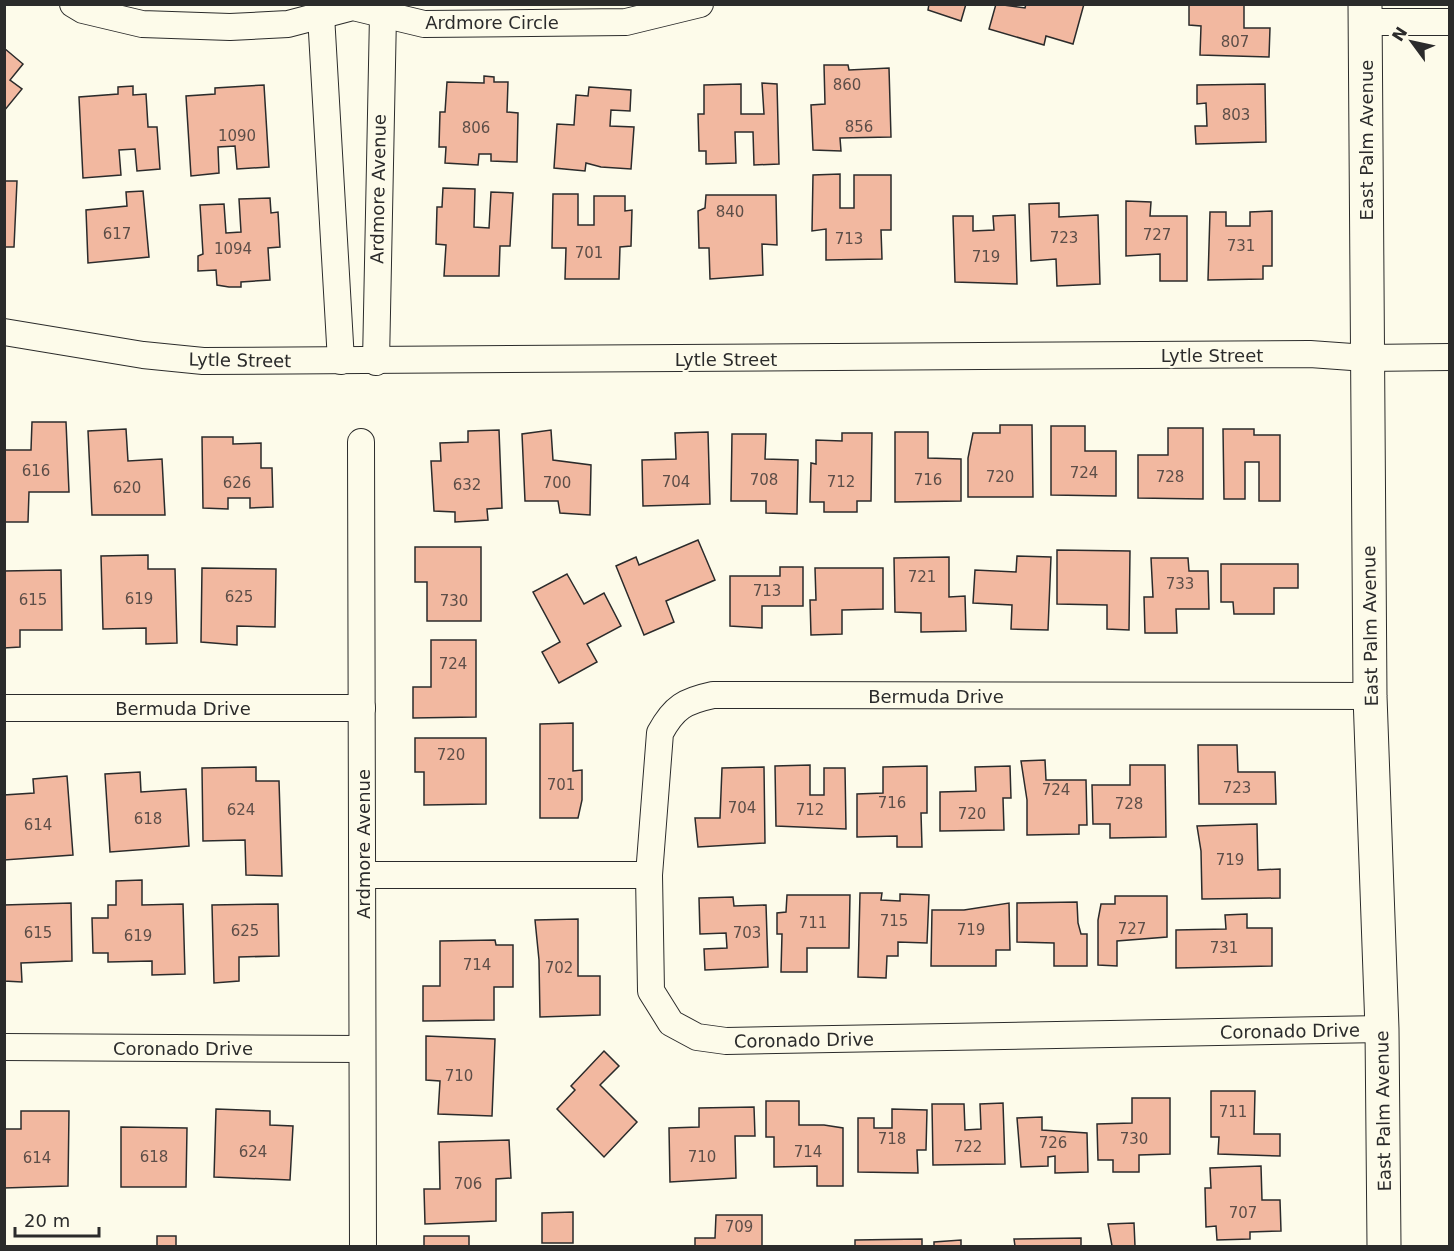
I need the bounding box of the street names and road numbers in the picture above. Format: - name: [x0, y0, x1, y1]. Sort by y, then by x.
- street label: Ardmore Circle: [425, 12, 559, 33]
- street label: East Palm Avenue: [1356, 60, 1377, 220]
- street label: Ardmore Avenue: [366, 114, 390, 264]
- street label: Lytle Street: [1161, 345, 1263, 366]
- street label: Lytle Street: [189, 349, 291, 371]
- street label: Lytle Street: [675, 349, 777, 370]
- street label: East Palm Avenue: [1358, 545, 1382, 707]
- street label: Bermuda Drive: [868, 686, 1004, 707]
- street label: Bermuda Drive: [115, 698, 251, 719]
- street label: Ardmore Avenue: [353, 769, 374, 919]
- street label: Coronado Drive: [1220, 1019, 1360, 1043]
- street label: Coronado Drive: [734, 1028, 874, 1052]
- street label: East Palm Avenue: [1371, 1030, 1395, 1192]
- street label: Coronado Drive: [113, 1038, 253, 1059]

